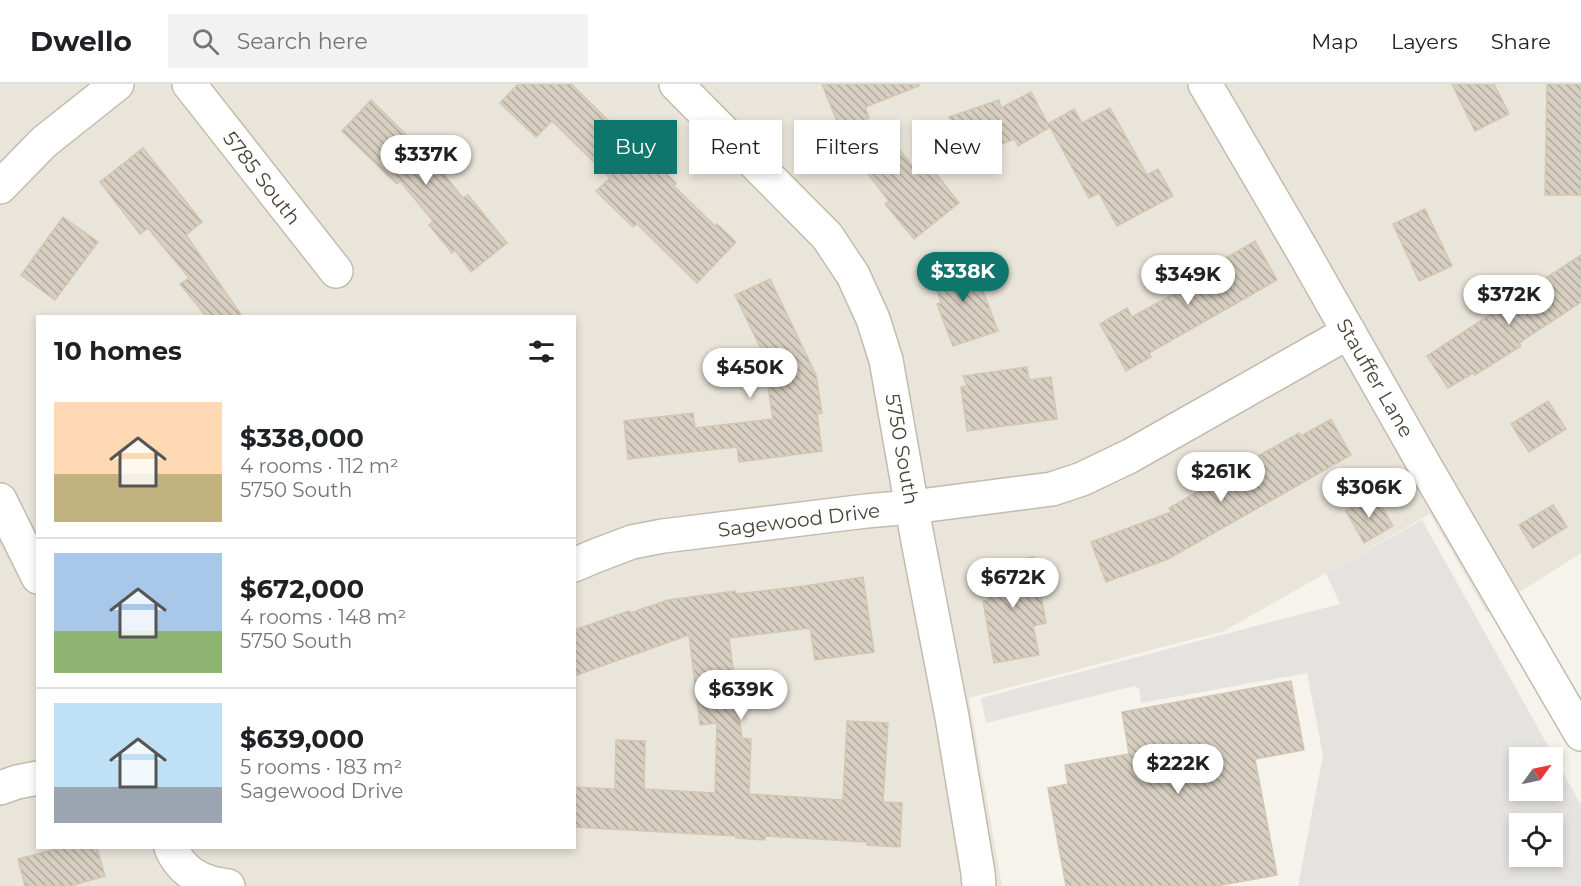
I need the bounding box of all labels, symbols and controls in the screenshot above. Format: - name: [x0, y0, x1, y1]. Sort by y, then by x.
- search box: [168, 14, 588, 68]
- text: Dwello: [30, 24, 132, 58]
- icon: search: [189, 25, 222, 58]
- text: Search here: [237, 28, 368, 55]
- text: Map: [1311, 29, 1358, 54]
- text: Layers: [1391, 29, 1458, 54]
- text: Share: [1491, 29, 1551, 54]
- chip: Buy: [594, 120, 677, 174]
- chip: Rent: [689, 120, 782, 174]
- chip: Filters: [794, 120, 900, 174]
- chip: New: [912, 120, 1002, 174]
- street label: 5785 South: [218, 127, 306, 229]
- pin: $337K: [384, 135, 468, 186]
- text: $337K: [394, 142, 458, 166]
- pin: $338K: [921, 252, 1005, 303]
- pin: $349K: [1146, 255, 1230, 306]
- text: $338K: [931, 259, 995, 283]
- text: $349K: [1155, 262, 1221, 286]
- pin: $372K: [1467, 275, 1551, 326]
- text: $372K: [1477, 282, 1541, 306]
- street label: Stauffer Lane: [1331, 314, 1419, 442]
- text: 10 homes: [54, 335, 182, 367]
- icon: filters: [525, 335, 558, 368]
- pin: $450K: [708, 348, 792, 399]
- text: $450K: [716, 355, 784, 379]
- street label: 5750 South: [880, 392, 924, 506]
- text: $338,000: [240, 422, 364, 454]
- icon: home: [102, 426, 174, 498]
- pin: $261K: [1179, 452, 1263, 503]
- text: 4 rooms · 112 m²: [240, 454, 399, 478]
- text: $261K: [1191, 459, 1251, 483]
- pin: $306K: [1327, 468, 1411, 519]
- text: $306K: [1336, 475, 1402, 499]
- text: 5750 South: [240, 478, 352, 502]
- street label: Sagewood Drive: [717, 498, 881, 542]
- pin: $672K: [971, 558, 1055, 609]
- text: $672K: [981, 565, 1045, 589]
- text: $672,000: [240, 573, 364, 605]
- icon: home: [102, 577, 174, 649]
- text: 4 rooms · 148 m²: [240, 605, 406, 629]
- text: 5750 South: [240, 629, 352, 653]
- pin: $639K: [699, 670, 783, 721]
- text: $639K: [709, 677, 773, 701]
- text: $639,000: [240, 723, 364, 755]
- icon: home: [102, 727, 174, 799]
- pin: $222K: [1136, 744, 1220, 795]
- north arrow: [1509, 747, 1563, 801]
- map controls: [1509, 747, 1563, 867]
- text: $222K: [1147, 751, 1209, 775]
- text: 5 rooms · 183 m²: [240, 755, 402, 779]
- text: Sagewood Drive: [240, 779, 403, 803]
- button: locate: [1509, 813, 1563, 867]

